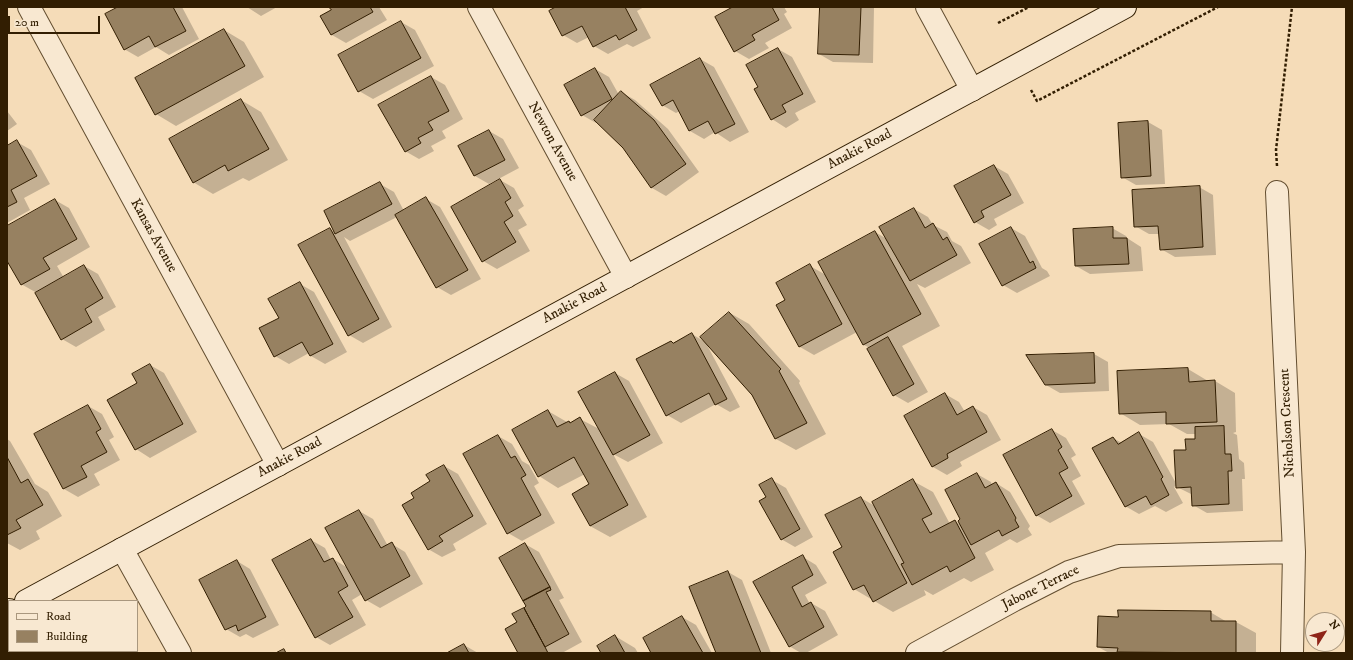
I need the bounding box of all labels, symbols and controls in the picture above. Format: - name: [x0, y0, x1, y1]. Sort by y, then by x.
- scale bar: [10, 8, 102, 34]
- text: 20 m: [15, 15, 39, 30]
- street label: Newton Avenue: [523, 99, 581, 185]
- street label: Anakie Road: [825, 126, 895, 174]
- street label: Kansas Avenue: [126, 196, 180, 276]
- street label: Anakie Road: [540, 280, 610, 328]
- street label: Nicholson Crescent: [1277, 368, 1299, 478]
- street label: Anakie Road: [255, 434, 325, 482]
- street label: Jabone Terrace: [1000, 562, 1082, 614]
- legend: [8, 600, 138, 652]
- text: Road: [46, 609, 71, 624]
- north arrow: [1305, 612, 1345, 652]
- text: N: [1325, 618, 1342, 633]
- text: Building: [46, 629, 87, 644]

